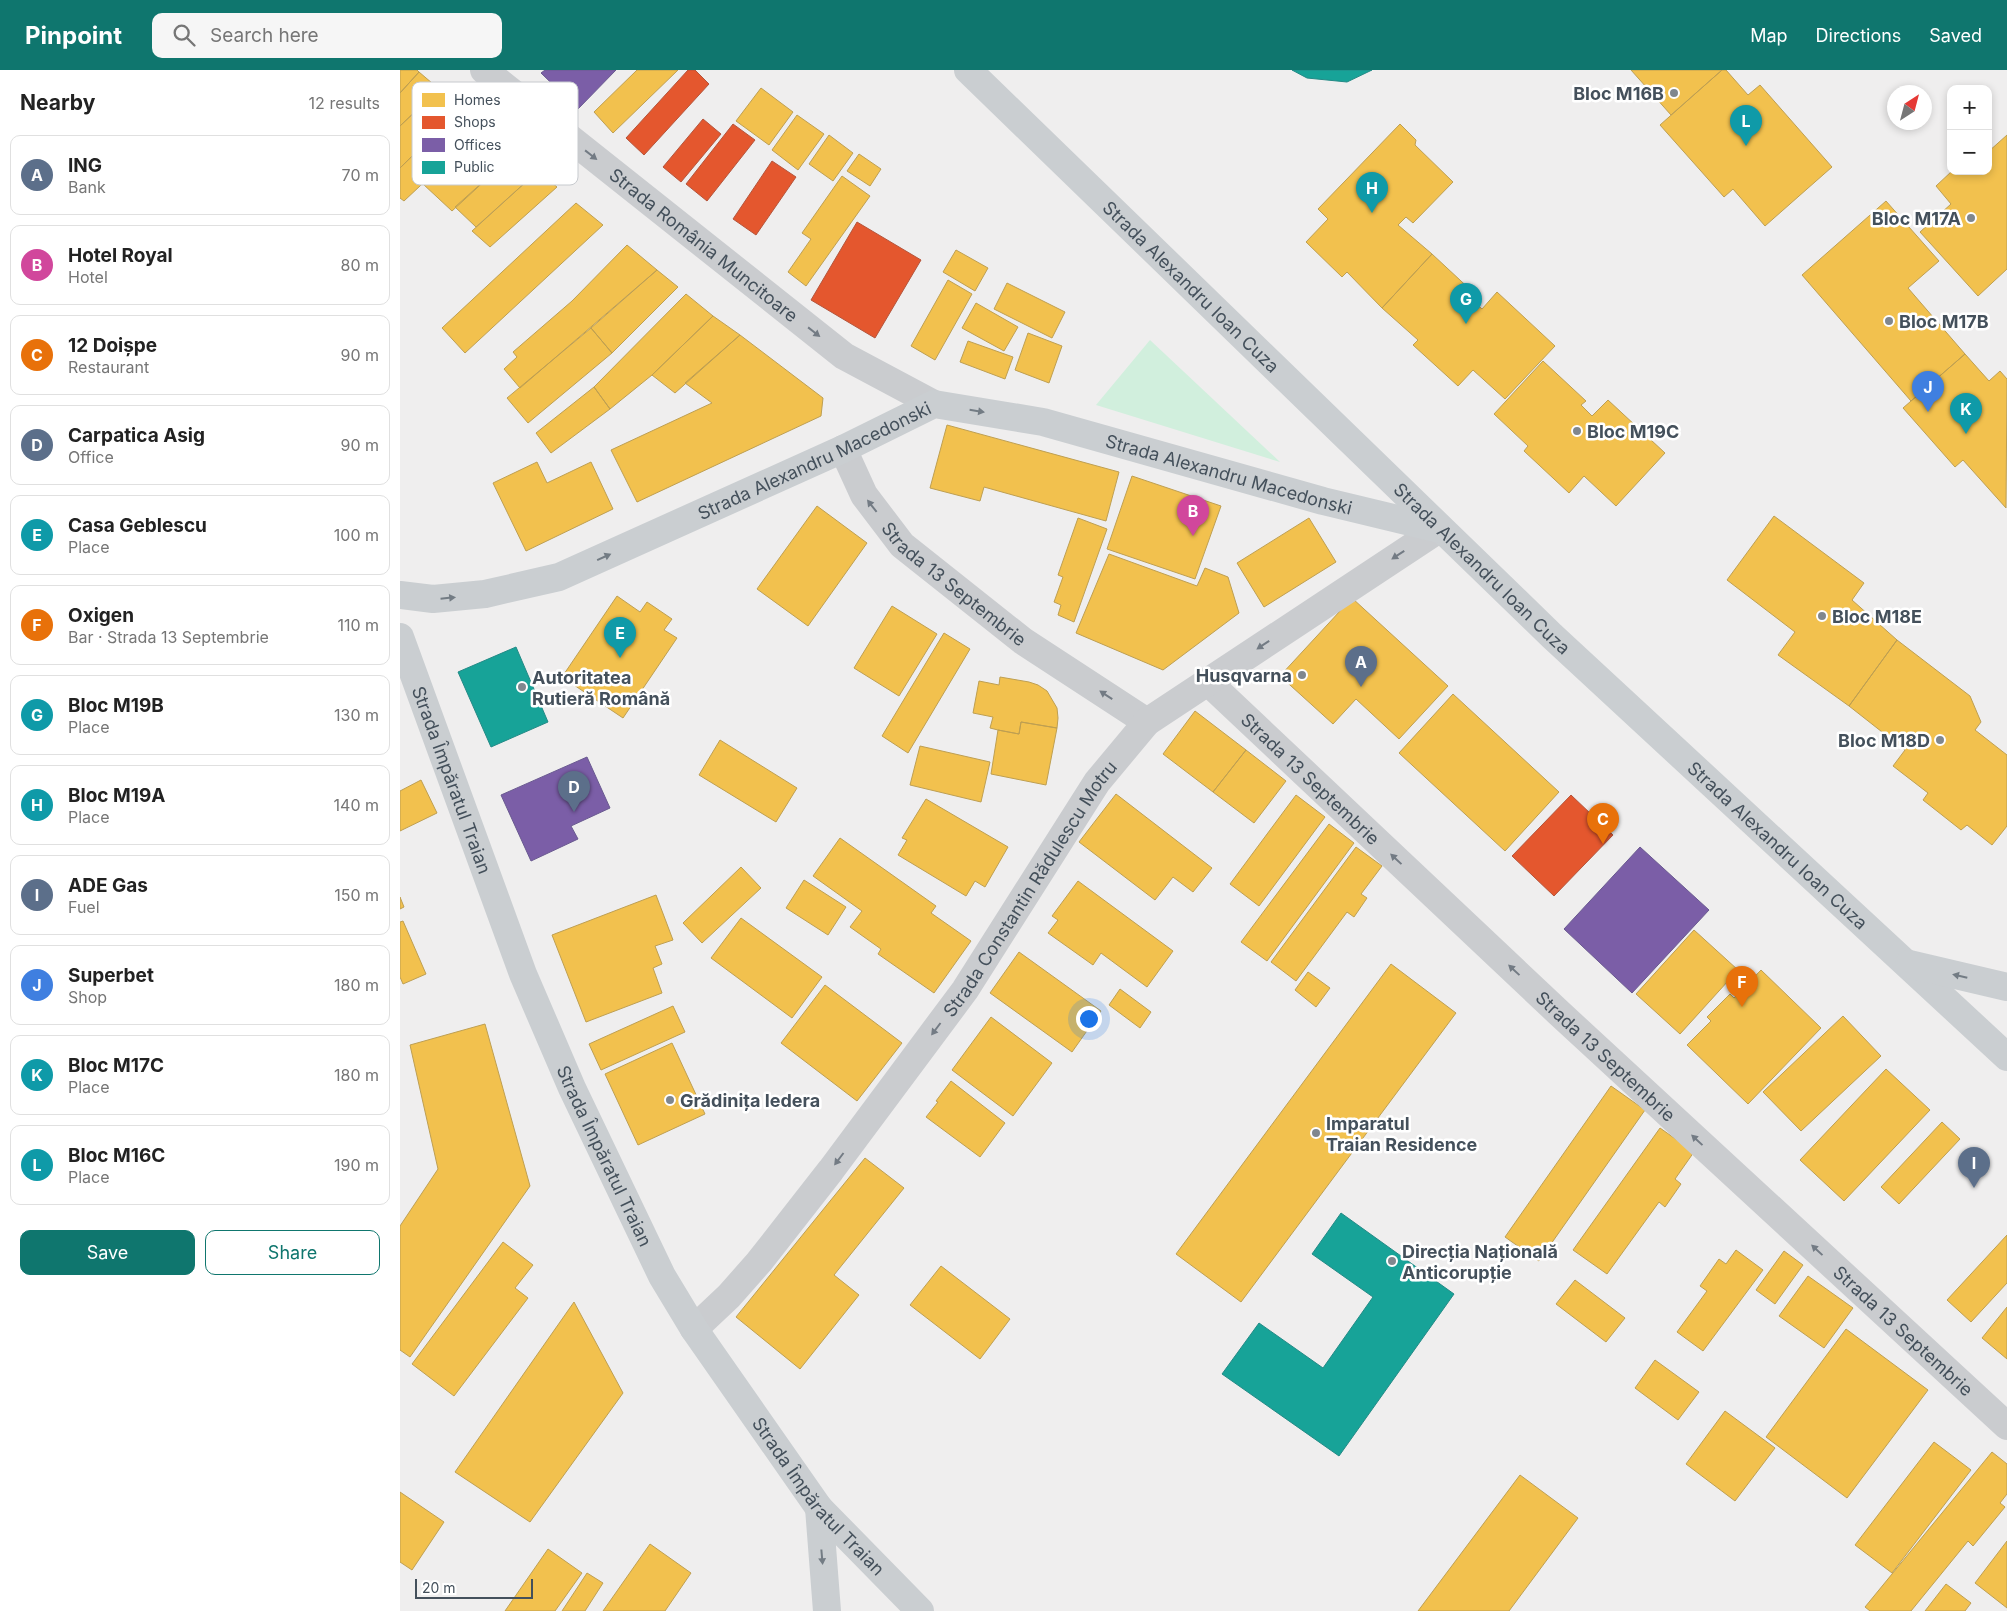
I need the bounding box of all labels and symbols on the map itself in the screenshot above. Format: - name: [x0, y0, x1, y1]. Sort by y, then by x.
- legend: [412, 82, 578, 185]
- place label: Bloc M16B: [1573, 83, 1664, 104]
- north arrow: [1887, 85, 1932, 130]
- marker: Bloc M16B: [1668, 87, 1680, 99]
- text: Homes: [454, 91, 501, 108]
- pin: L: [1730, 105, 1762, 146]
- text: Shops: [454, 113, 496, 130]
- text: Offices: [454, 136, 501, 153]
- one-way arrow: [584, 149, 597, 160]
- text: Public: [454, 158, 495, 175]
- street label: Strada România Muncitoare: [606, 164, 802, 326]
- pin: H: [1356, 172, 1388, 213]
- street label: Strada Alexandru Ioan Cuza: [1099, 196, 1284, 376]
- place label: Bloc M17A: [1872, 208, 1961, 229]
- marker: Bloc M17A: [1965, 212, 1977, 224]
- pin: G: [1450, 283, 1482, 324]
- place label: Bloc M17B: [1899, 311, 1989, 332]
- marker: Bloc M17B: [1883, 315, 1895, 327]
- one-way arrow: [807, 327, 821, 337]
- pin: J: [1912, 371, 1944, 412]
- pin: K: [1950, 393, 1982, 434]
- street label: Strada Alexandru Macedonski: [694, 397, 934, 524]
- one-way arrow: [970, 407, 986, 415]
- place label: Bloc M19C: [1587, 421, 1679, 442]
- marker: Bloc M19C: [1571, 425, 1583, 437]
- street label: Strada Alexandru Macedonski: [1103, 430, 1354, 518]
- street label: Strada Alexandru Ioan Cuza: [1390, 478, 1575, 658]
- pin: B: [1177, 495, 1209, 536]
- one-way arrow: [867, 499, 877, 513]
- street label: Strada 13 Septembrie: [878, 518, 1030, 650]
- one-way arrow: [1392, 550, 1405, 560]
- one-way arrow: [597, 552, 611, 560]
- one-way arrow: [441, 594, 457, 602]
- place label: Bloc M18E: [1832, 606, 1922, 627]
- marker: Bloc M18E: [1816, 610, 1828, 622]
- pin: E: [604, 617, 636, 658]
- one-way arrow: [1256, 640, 1270, 650]
- pin: A: [1345, 646, 1377, 687]
- place label: Husqvarna: [1196, 665, 1292, 686]
- place label: Autoritatea Rutieră Română: [532, 667, 670, 709]
- marker: Husqvarna: [1296, 669, 1308, 681]
- marker: Autoritatea Rutieră Română: [516, 681, 528, 693]
- street label: Strada Împăratul Traian: [408, 683, 496, 876]
- one-way arrow: [1099, 690, 1112, 700]
- street label: Strada 13 Septembrie: [1237, 709, 1384, 849]
- place label: Bloc M18D: [1838, 730, 1930, 751]
- marker: Bloc M18D: [1934, 734, 1946, 746]
- street label: Strada Constantin Rădulescu Motru: [938, 756, 1121, 1021]
- street label: Strada Alexandru Ioan Cuza: [1684, 757, 1872, 933]
- pin: D: [558, 771, 590, 812]
- pin: C: [1587, 803, 1619, 844]
- one-way arrow: [1390, 853, 1402, 865]
- one-way arrow: [1508, 964, 1520, 976]
- pin: F: [1726, 966, 1758, 1007]
- one-way arrow: [1952, 972, 1967, 980]
- street label: Strada 13 Septembrie: [1532, 986, 1680, 1125]
- your location: [1076, 1006, 1102, 1032]
- one-way arrow: [931, 1022, 941, 1036]
- street label: Strada Împăratul Traian: [553, 1062, 657, 1250]
- place label: Grădinița Iedera: [680, 1090, 820, 1111]
- marker: Grădinița Iedera: [664, 1094, 676, 1106]
- place label: Imparatul Traian Residence: [1326, 1113, 1477, 1155]
- marker: Imparatul Traian Residence: [1310, 1127, 1322, 1139]
- one-way arrow: [1692, 1134, 1704, 1146]
- pin: I: [1958, 1147, 1990, 1188]
- one-way arrow: [834, 1152, 844, 1166]
- place label: Direcția Națională Anticorupție: [1402, 1241, 1558, 1283]
- one-way arrow: [1810, 1245, 1823, 1256]
- marker: Direcția Națională Anticorupție: [1386, 1255, 1398, 1267]
- street label: Strada 13 Septembrie: [1829, 1261, 1978, 1400]
- street label: Strada Împăratul Traian: [748, 1413, 889, 1579]
- one-way arrow: [819, 1549, 827, 1565]
- scale bar: [415, 1576, 532, 1599]

